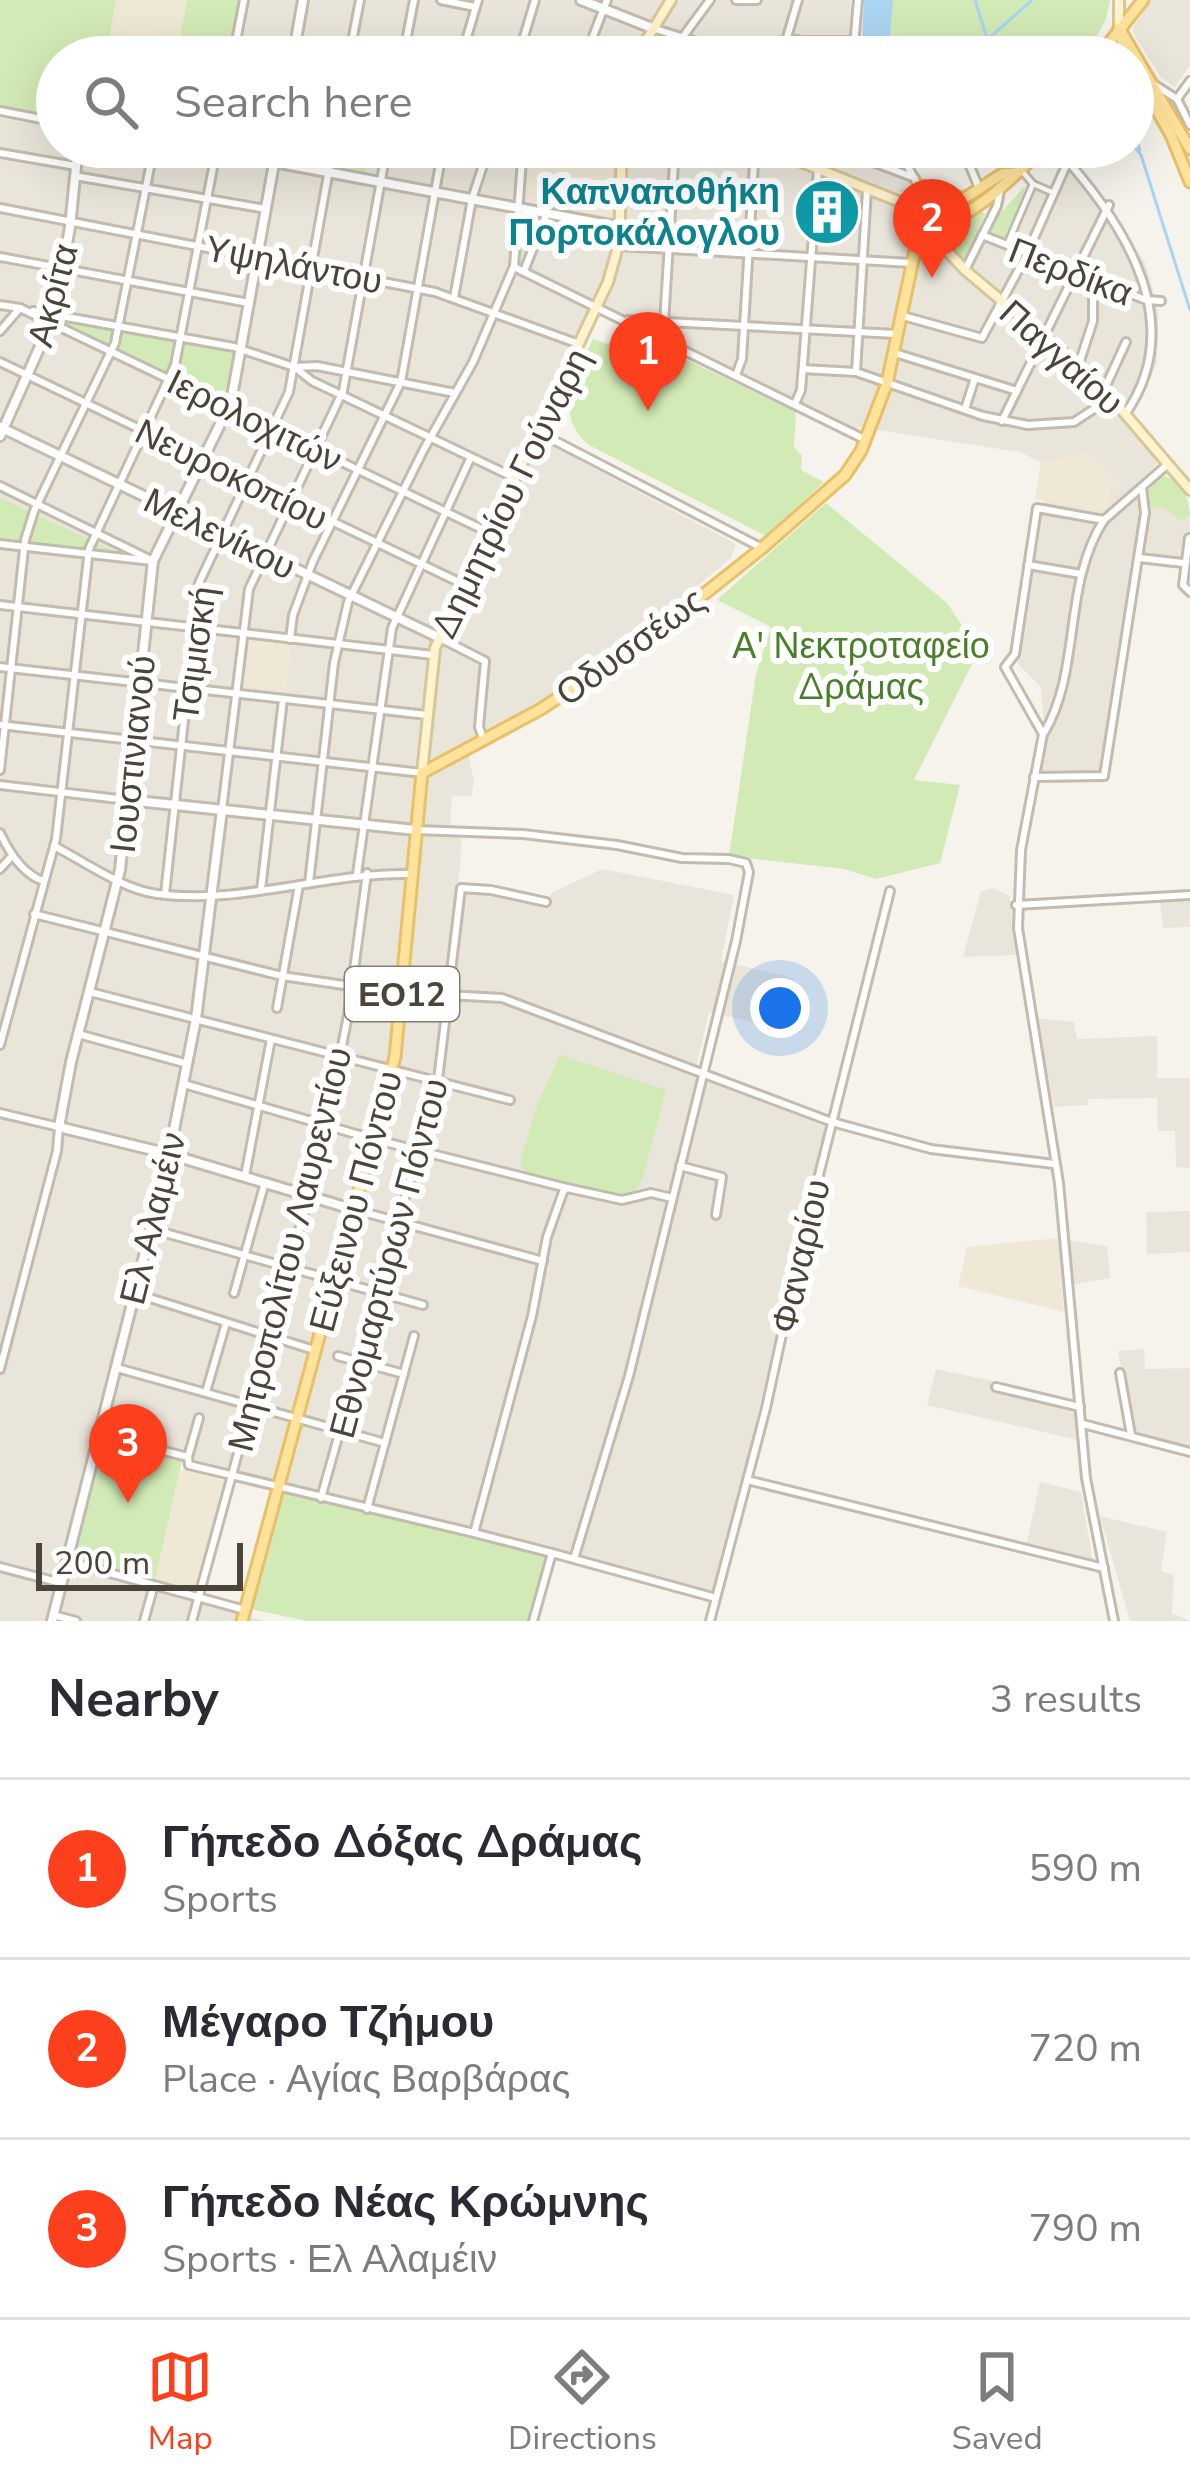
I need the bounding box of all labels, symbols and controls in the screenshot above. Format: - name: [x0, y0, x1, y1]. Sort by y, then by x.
- search box: [36, 36, 1154, 168]
- icon: search: [78, 69, 144, 135]
- text: Search here: [174, 72, 413, 133]
- place label: Καπναποθήκη Πορτοκάλογλου: [509, 168, 780, 258]
- building icon: Καπναποθήκη Πορτοκάλογλου: [792, 177, 862, 247]
- pin: 2: [893, 179, 971, 278]
- street label: Υψηλάντου: [201, 224, 386, 307]
- street label: Περδίκα: [1001, 226, 1139, 318]
- street label: Ακρίτα: [16, 238, 91, 352]
- street label: Παγγαίου: [988, 289, 1134, 427]
- pin: 1: [609, 312, 687, 411]
- street label: Δημητρίου Γούναρη: [420, 340, 603, 647]
- street label: Ιερολοχιτών: [159, 358, 350, 485]
- street label: Νευροκοπίου: [127, 408, 336, 543]
- street label: Μελενίκου: [135, 477, 303, 592]
- street label: Οδυσσέως: [546, 576, 716, 718]
- street label: Τσιμισκή: [162, 583, 229, 725]
- park label: Α' Νεκτροταφείο Δράμας: [732, 622, 990, 712]
- street label: Ιουστινιανού: [99, 653, 168, 856]
- road number: ΕΟ12: [345, 967, 459, 1021]
- your location: [750, 978, 810, 1038]
- street label: Μητροπολίτου Λαυρεντίου: [216, 1042, 364, 1457]
- street label: Εύξεινου Πόντου: [298, 1065, 415, 1337]
- street label: Εθνομαρτύρων Πόντου: [318, 1073, 461, 1444]
- street label: Ελ Αλαμέιν: [108, 1127, 198, 1310]
- street label: Φαναρίου: [760, 1175, 843, 1338]
- pin: 3: [89, 1404, 167, 1503]
- scale bar: [36, 1537, 243, 1590]
- text: 200 m: [54, 1541, 150, 1586]
- text: Nearby: [48, 1664, 219, 1734]
- text: 3 results: [990, 1673, 1142, 1726]
- text: Γήπεδο Δόξας Δράμας: [162, 1812, 642, 1873]
- text: 1: [75, 1842, 99, 1895]
- text: 590 m: [1028, 1842, 1142, 1895]
- text: Sports: [162, 1873, 278, 1926]
- text: Μέγαρο Τζήμου: [162, 1992, 494, 2053]
- text: 2: [75, 2022, 99, 2075]
- text: 720 m: [1028, 2022, 1142, 2075]
- text: Place · Αγίας Βαρβάρας: [162, 2053, 570, 2106]
- text: Γήπεδο Νέας Κρώμνης: [162, 2172, 649, 2233]
- text: 3: [75, 2202, 99, 2255]
- text: 790 m: [1028, 2202, 1142, 2255]
- text: Sports · Ελ Αλαμέιν: [162, 2233, 497, 2286]
- tab: Map: [147, 2344, 213, 2461]
- tab: Directions: [508, 2344, 657, 2461]
- tab: Saved: [951, 2344, 1043, 2461]

